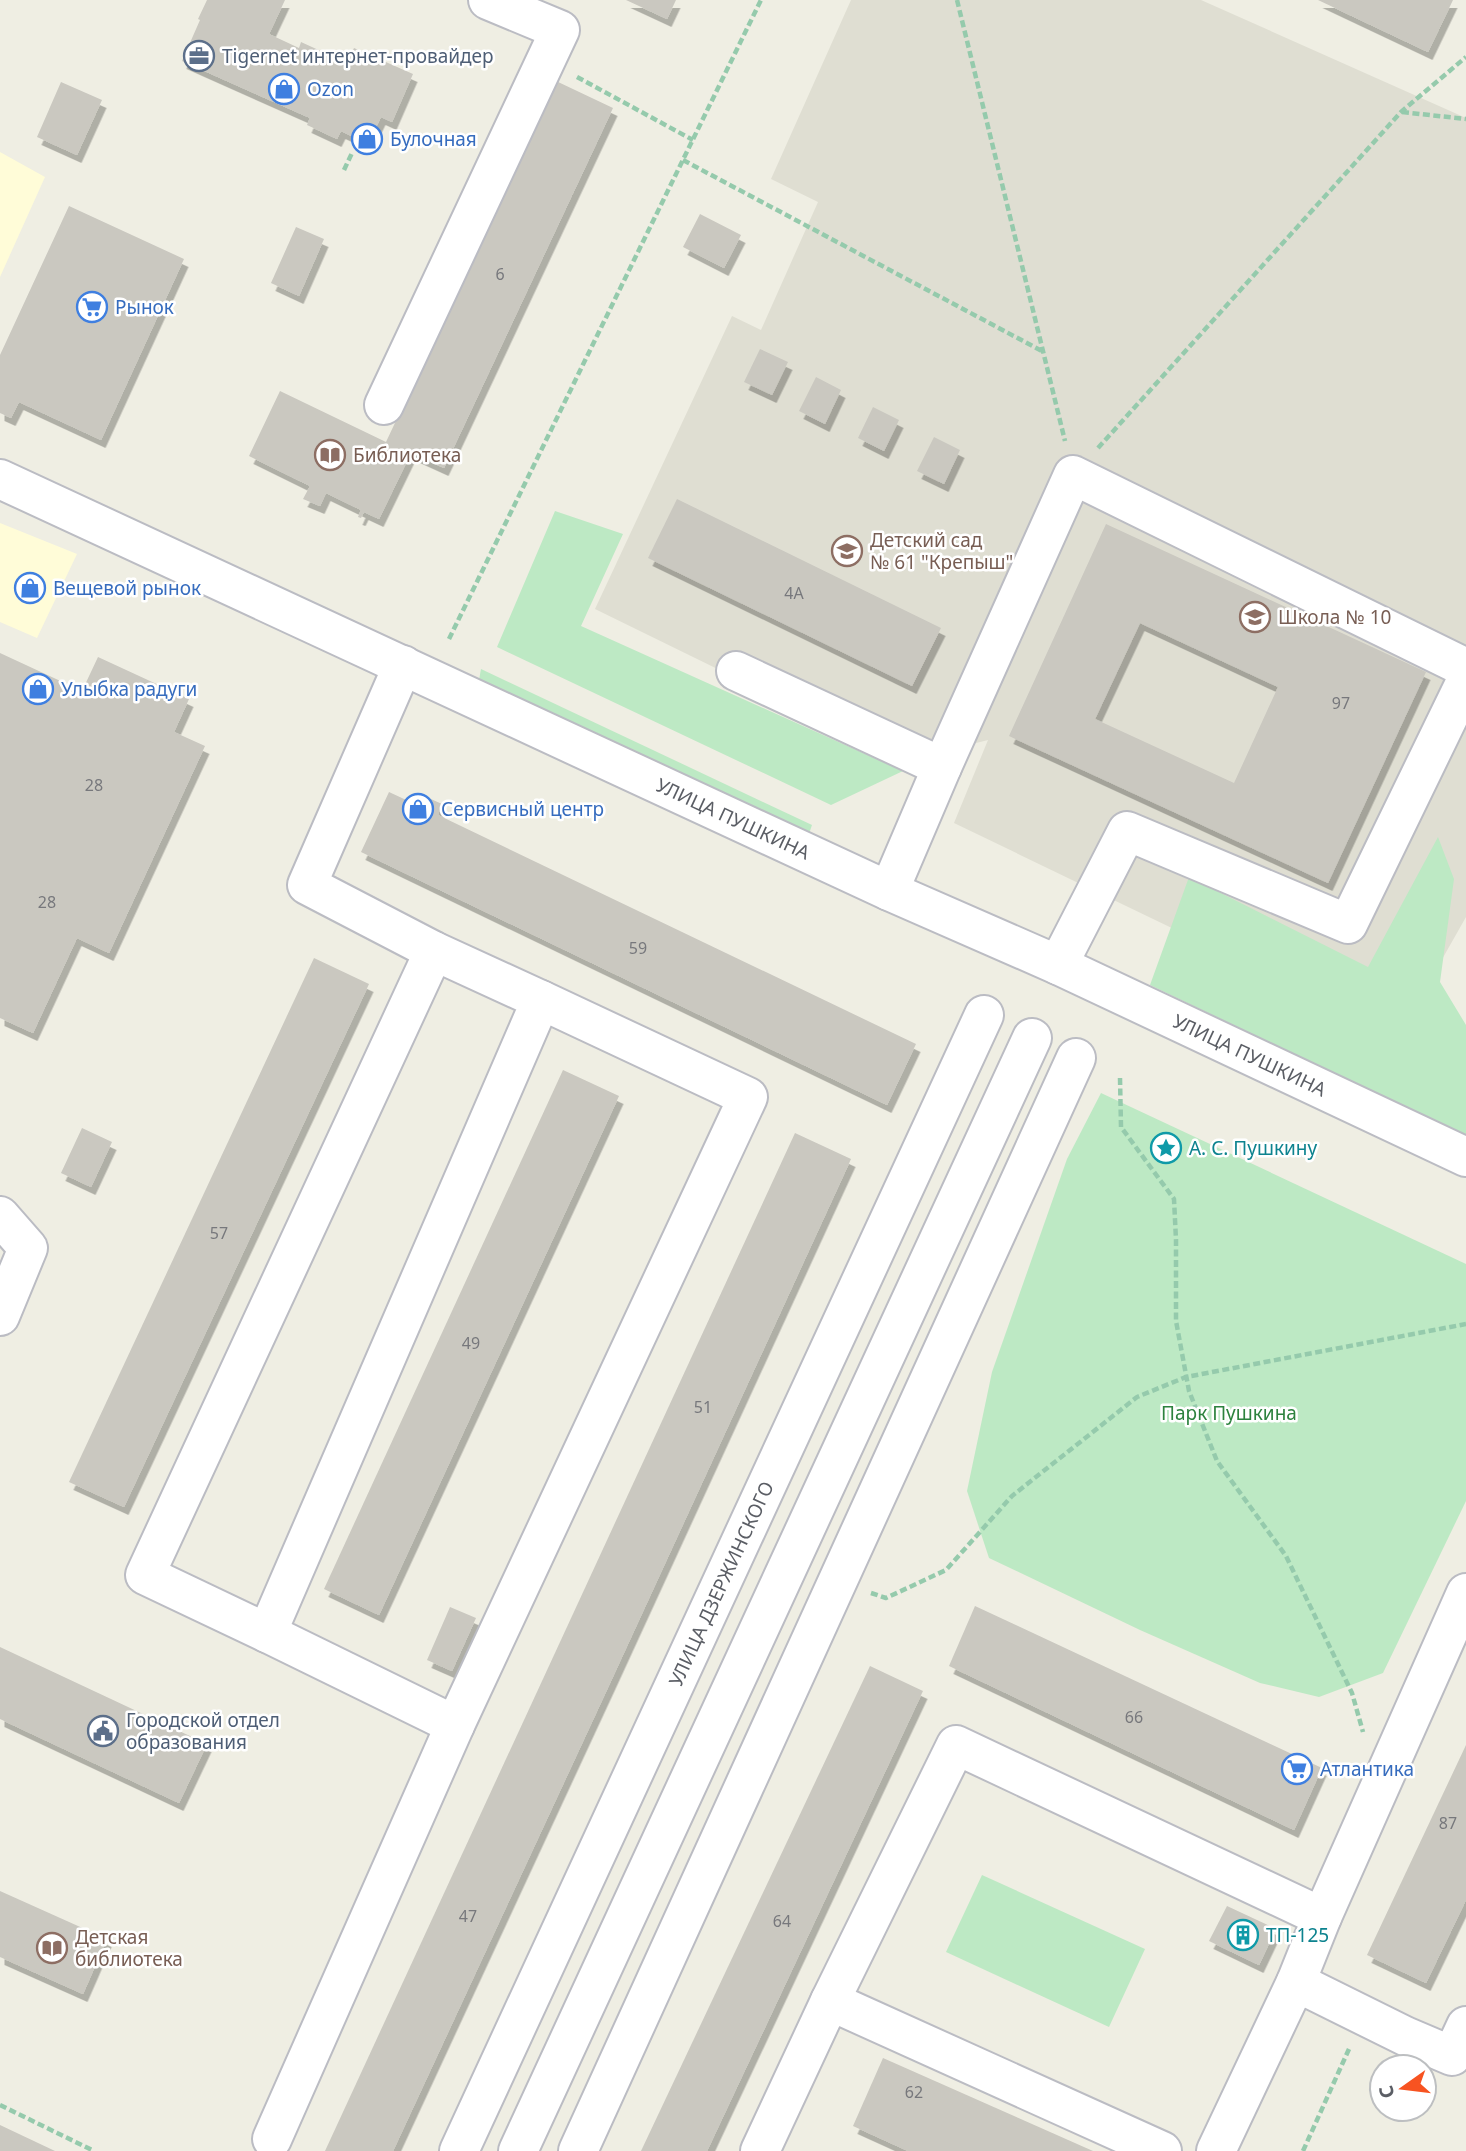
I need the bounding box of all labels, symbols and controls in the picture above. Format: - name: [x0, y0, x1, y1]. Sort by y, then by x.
- office icon: Tigernet интернет-провайдер: [182, 39, 216, 73]
- place label: Tigernet интернет-провайдер: [222, 43, 494, 69]
- shop icon: Ozon: [267, 72, 301, 106]
- place label: Ozon: [307, 76, 354, 102]
- shop icon: Булочная: [350, 122, 384, 156]
- place label: Булочная: [390, 126, 477, 152]
- house number: 6: [495, 263, 505, 285]
- supermarket icon: Рынок: [75, 290, 109, 324]
- place label: Рынок: [115, 294, 174, 320]
- library icon: Библиотека: [313, 438, 347, 472]
- place label: Библиотека: [353, 442, 461, 468]
- place label: Детский сад № 61 "Крепыш": [870, 527, 1013, 575]
- school or university icon: Детский сад № 61 "Крепыш": [830, 534, 864, 568]
- shop icon: Вещевой рынок: [13, 571, 47, 605]
- place label: Вещевой рынок: [53, 575, 201, 601]
- house number: 4А: [784, 582, 804, 604]
- school or university icon: Школа № 10: [1238, 600, 1272, 634]
- place label: Школа № 10: [1278, 604, 1391, 630]
- shop icon: Улыбка радуги: [21, 672, 55, 706]
- place label: Улыбка радуги: [61, 676, 197, 702]
- house number: 97: [1332, 692, 1350, 714]
- street label: УЛИЦА ПУШКИНА: [652, 772, 815, 866]
- house number: 28: [85, 774, 103, 796]
- shop icon: Сервисный центр: [401, 792, 435, 826]
- place label: Сервисный центр: [441, 796, 604, 822]
- house number: 28: [38, 891, 56, 913]
- house number: 59: [629, 937, 647, 959]
- street label: УЛИЦА ПУШКИНА: [1169, 1008, 1331, 1103]
- place icon: А. С. Пушкину: [1149, 1131, 1183, 1165]
- place label: А. С. Пушкину: [1189, 1135, 1317, 1161]
- house number: 57: [210, 1222, 228, 1244]
- house number: 49: [462, 1332, 480, 1354]
- house number: 51: [694, 1396, 712, 1418]
- park label: Парк Пушкина: [1161, 1400, 1297, 1426]
- street label: УЛИЦА ДЗЕРЖИНСКОГО: [663, 1477, 780, 1690]
- house number: 66: [1125, 1706, 1143, 1728]
- place label: Городской отдел образования: [126, 1707, 280, 1755]
- public building icon: Городской отдел образования: [86, 1714, 120, 1748]
- supermarket icon: Атлантика: [1280, 1752, 1314, 1786]
- place label: Атлантика: [1320, 1756, 1414, 1782]
- house number: 87: [1439, 1812, 1457, 1834]
- house number: 47: [459, 1905, 477, 1927]
- house number: 64: [773, 1910, 791, 1932]
- building icon: ТП-125: [1226, 1918, 1260, 1952]
- place label: ТП-125: [1266, 1922, 1329, 1948]
- place label: Детская библиотека: [75, 1924, 183, 1972]
- library icon: Детская библиотека: [35, 1931, 69, 1965]
- north arrow: [1368, 2053, 1438, 2123]
- house number: 62: [905, 2081, 923, 2103]
- text: С: [1372, 2083, 1401, 2101]

